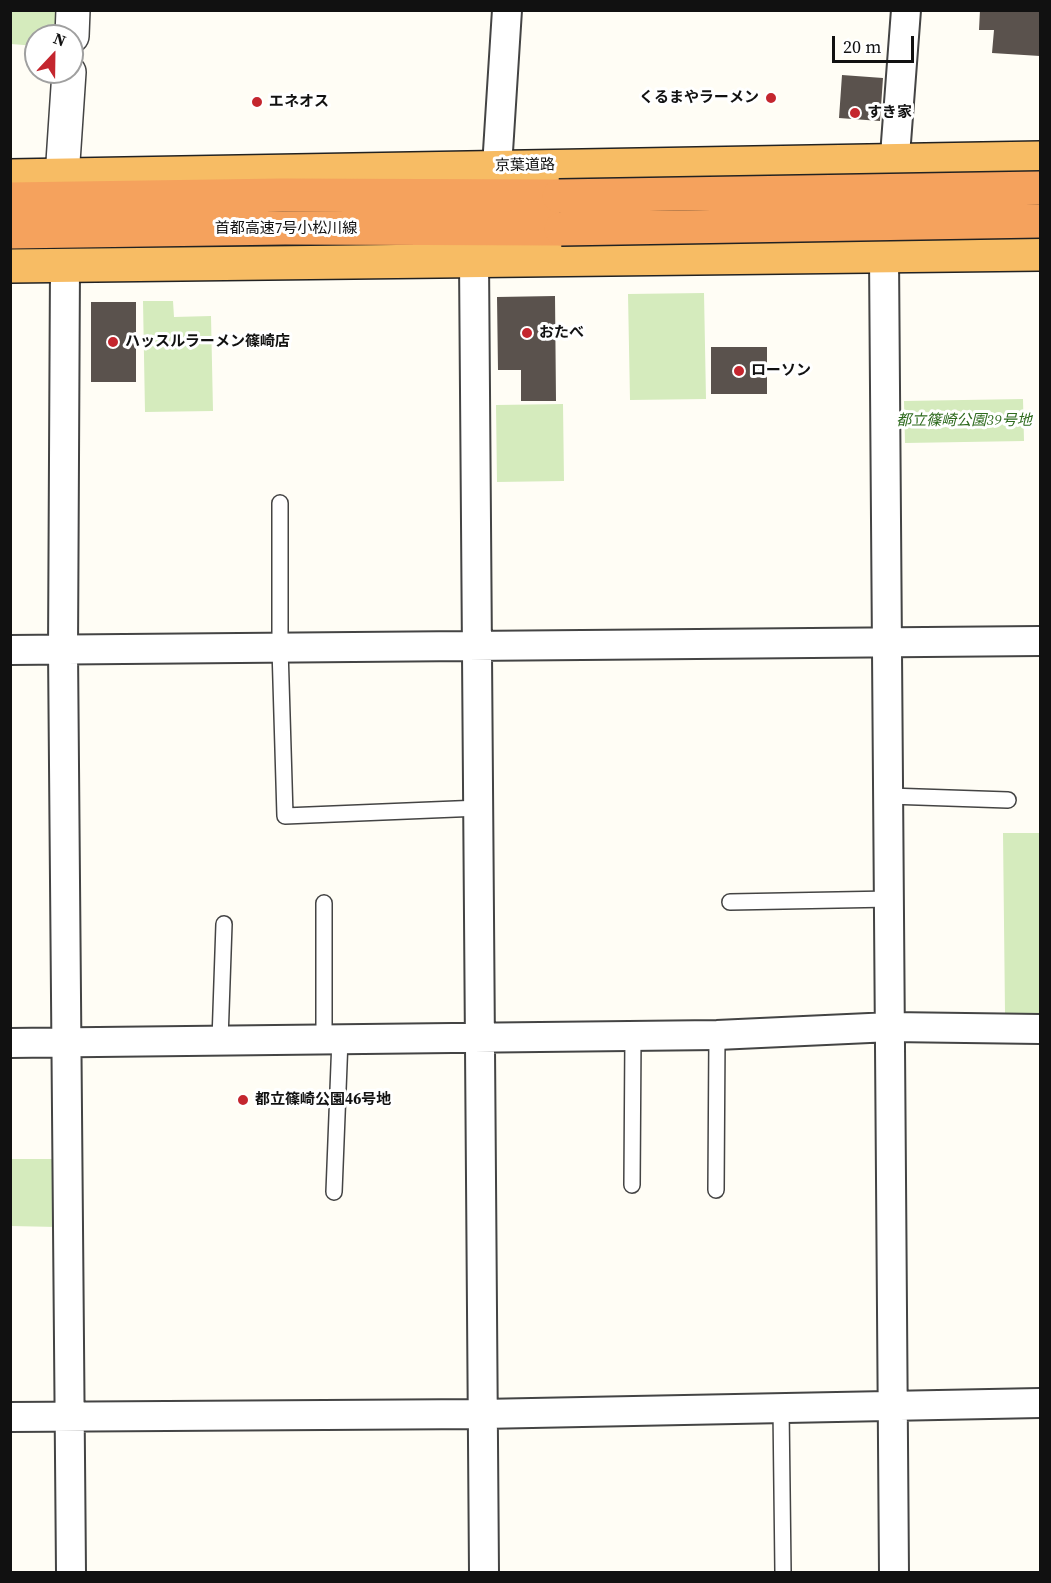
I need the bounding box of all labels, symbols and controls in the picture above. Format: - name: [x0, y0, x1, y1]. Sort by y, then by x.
- north arrow: [24, 24, 84, 84]
- scale bar: [835, 24, 918, 62]
- text: N: [50, 27, 70, 52]
- text: 20 m: [843, 34, 881, 59]
- place label: くるまやラーメン: [639, 89, 759, 107]
- marker: くるまやラーメン: [764, 91, 778, 105]
- place label: エネオス: [269, 93, 329, 111]
- marker: エネオス: [250, 95, 264, 109]
- place label: すき家: [867, 104, 912, 122]
- marker: すき家: [848, 106, 862, 120]
- street label: 京葉道路: [495, 156, 555, 176]
- street label: 首都高速7号小松川線: [215, 220, 357, 238]
- place label: おたべ: [539, 324, 584, 342]
- marker: おたべ: [520, 326, 534, 340]
- place label: ハッスルラーメン篠崎店: [125, 333, 290, 351]
- marker: ハッスルラーメン篠崎店: [106, 335, 120, 349]
- place label: ローソン: [751, 362, 811, 380]
- marker: ローソン: [732, 364, 746, 378]
- park label: 都立篠崎公園39号地: [896, 412, 1032, 430]
- place label: 都立篠崎公園46号地: [255, 1091, 391, 1109]
- marker: 都立篠崎公園46号地: [236, 1093, 250, 1107]

